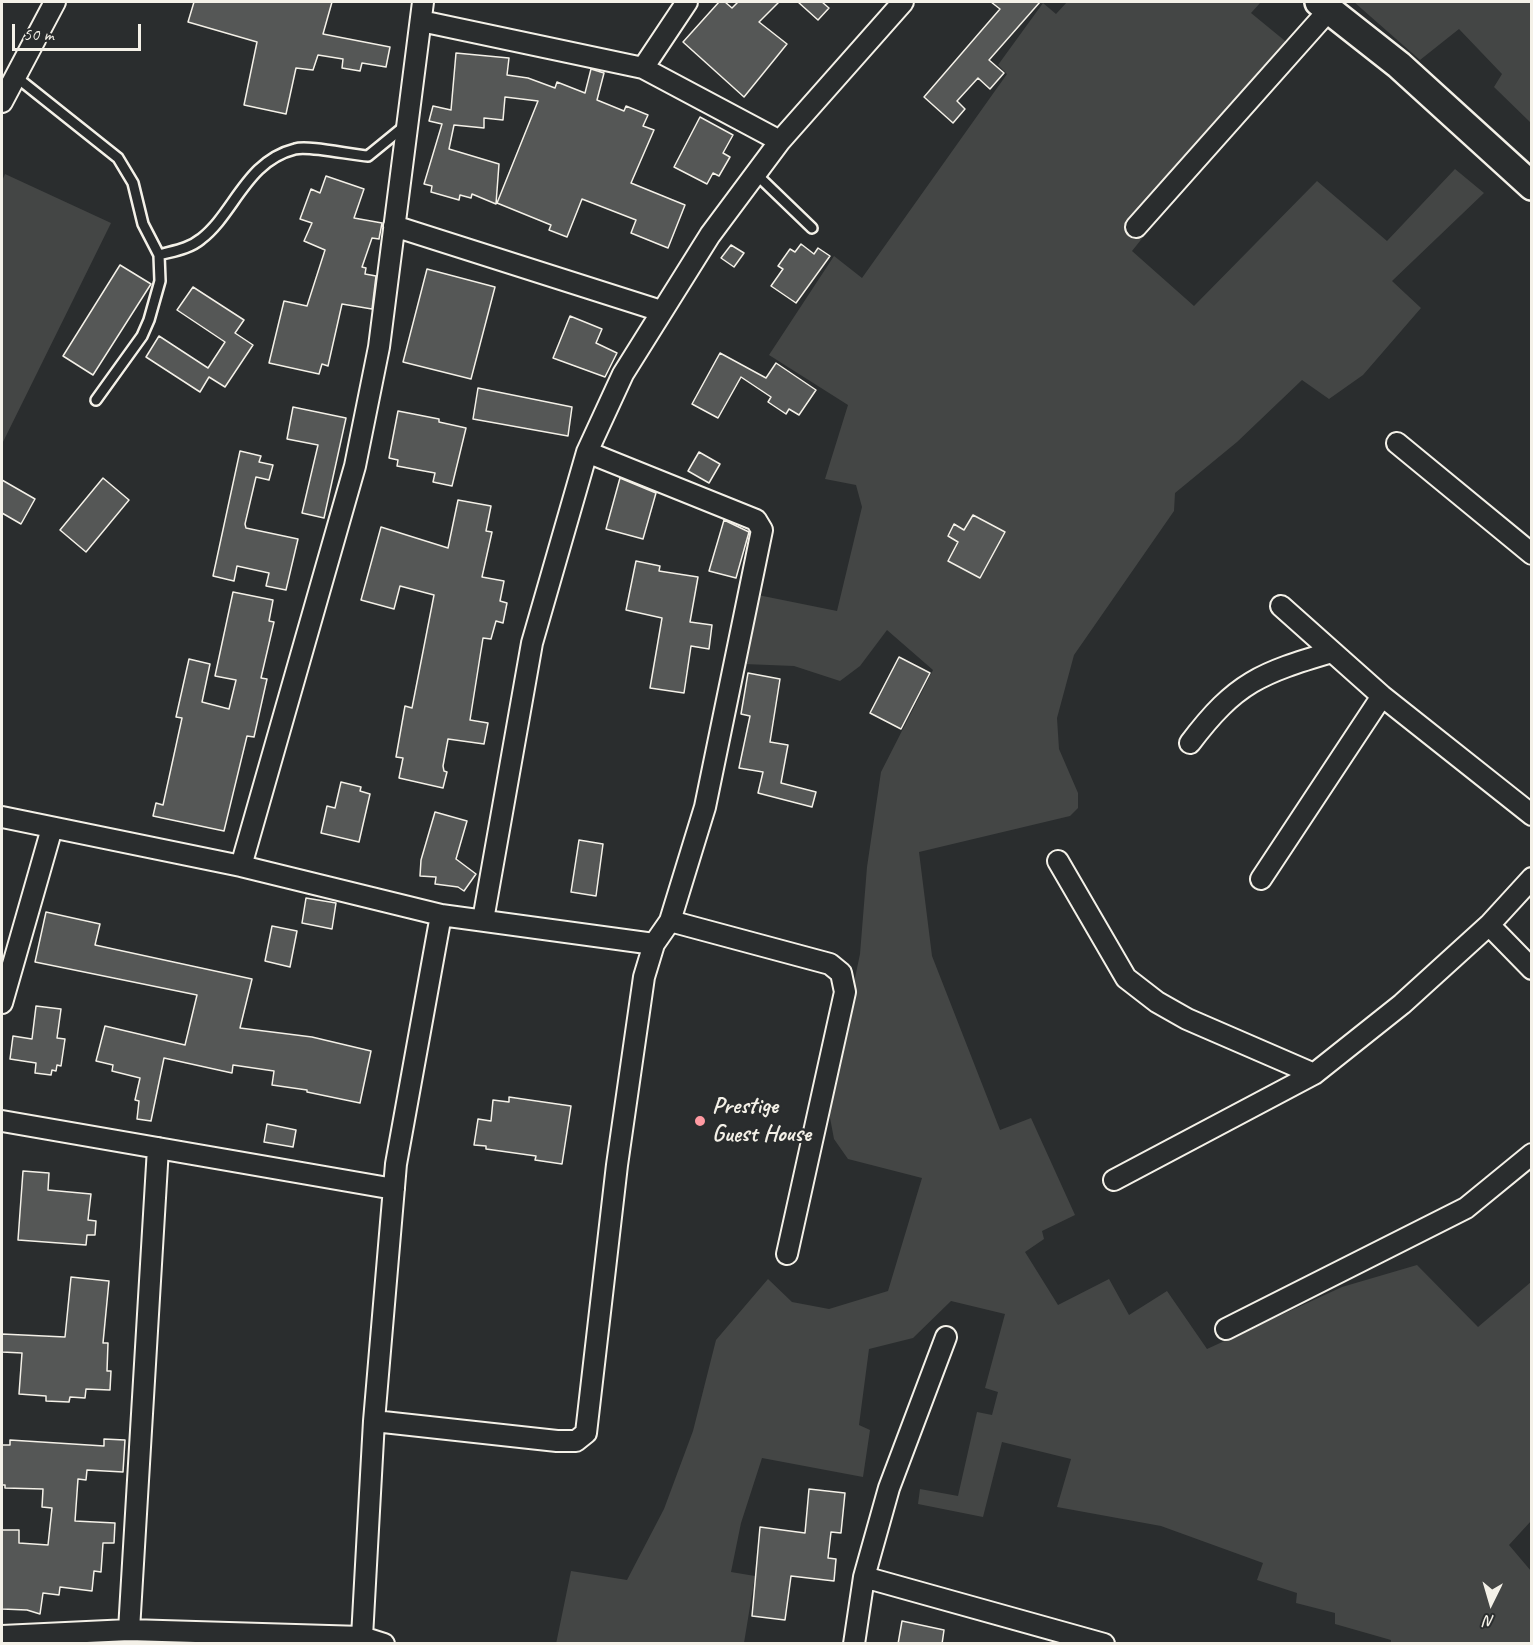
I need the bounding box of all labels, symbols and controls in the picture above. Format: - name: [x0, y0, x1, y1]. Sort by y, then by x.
- scale bar: [15, 12, 144, 50]
- text: 50 m: [23, 23, 54, 45]
- place label: Prestige Guest House: [712, 1093, 811, 1149]
- marker: Prestige Guest House: [693, 1114, 707, 1128]
- north arrow: [1461, 1573, 1521, 1633]
- text: N: [1484, 1611, 1495, 1631]

